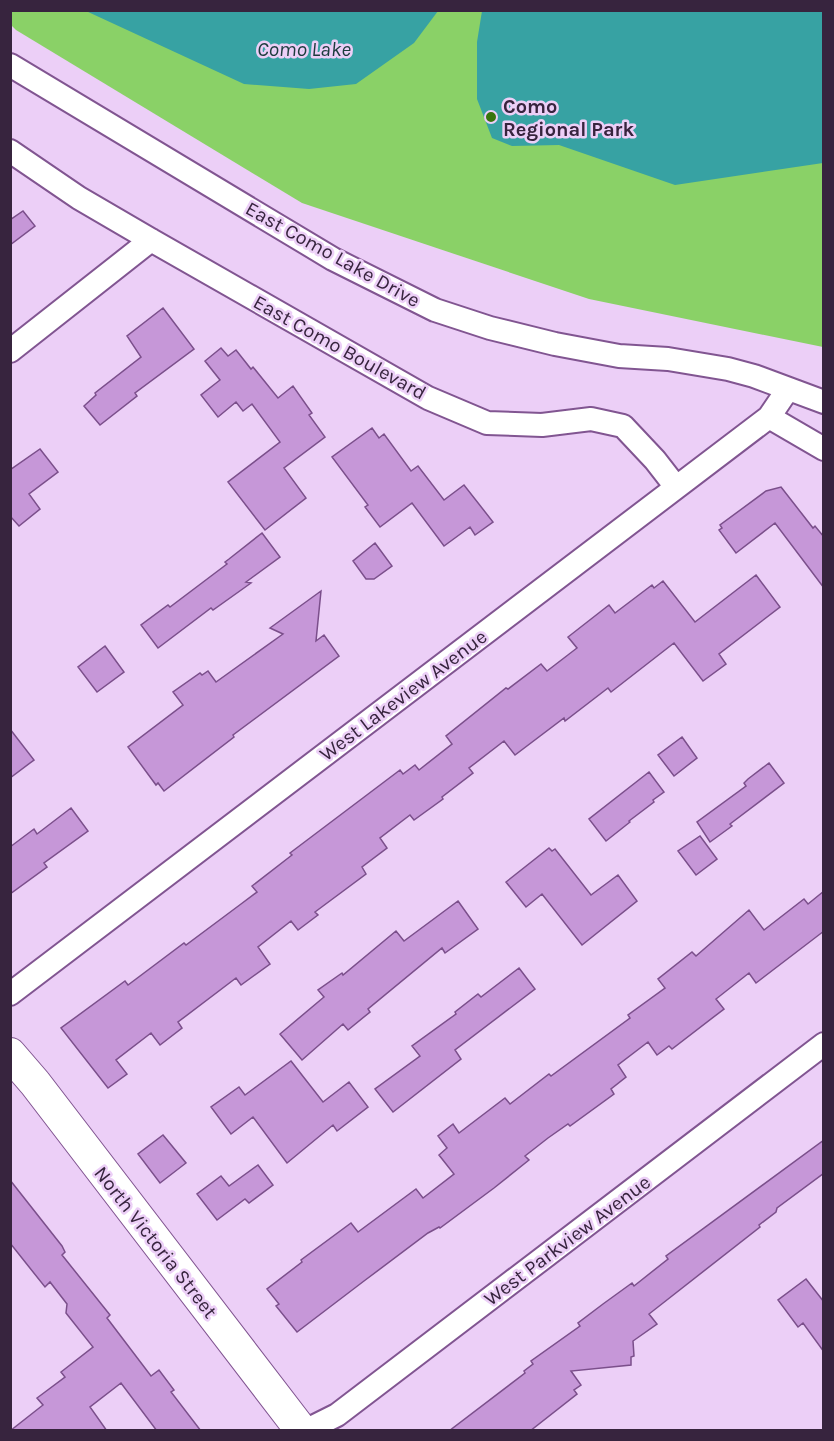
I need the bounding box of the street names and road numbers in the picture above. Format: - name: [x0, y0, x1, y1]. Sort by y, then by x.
- street label: East Como Lake Drive: [241, 197, 424, 312]
- street label: East Como Boulevard: [249, 290, 430, 405]
- street label: West Lakeview Avenue: [315, 625, 491, 766]
- street label: North Victoria Street: [89, 1162, 222, 1323]
- street label: West Parkview Avenue: [480, 1170, 655, 1310]

